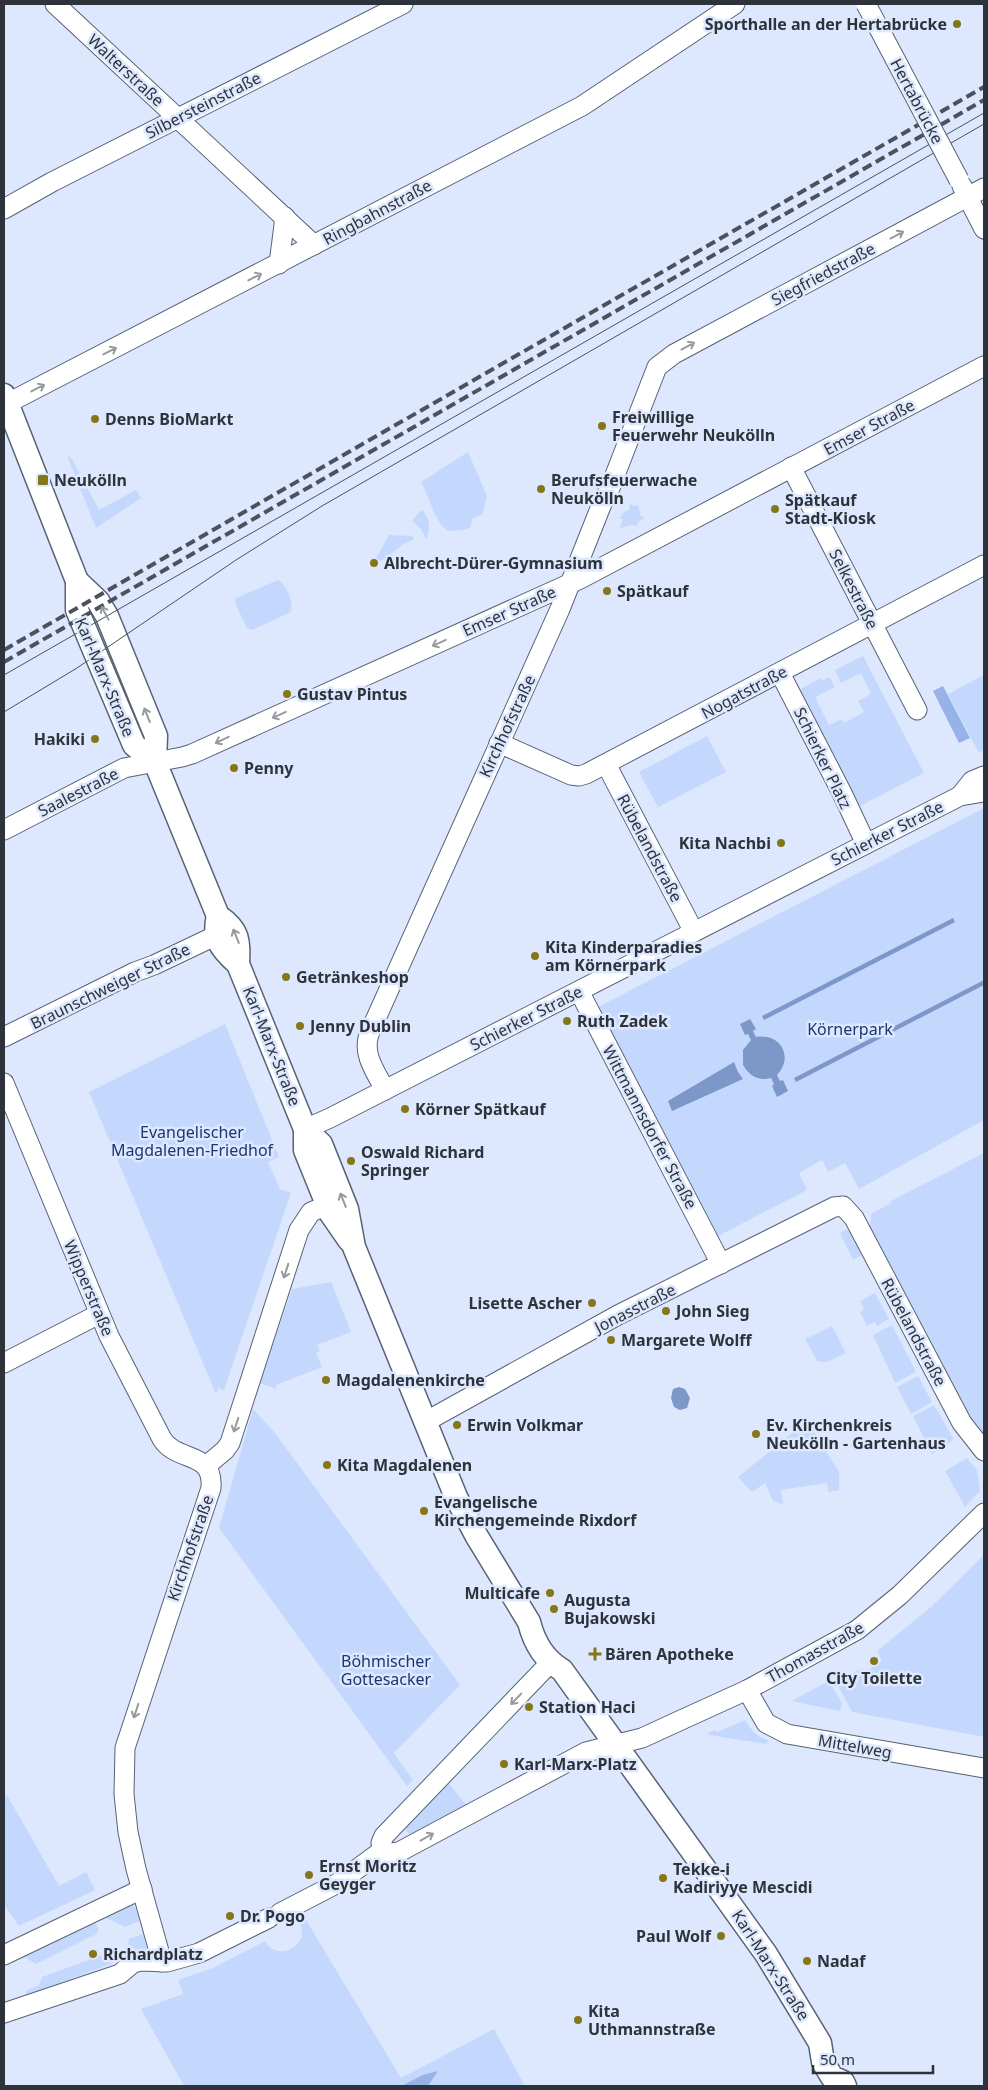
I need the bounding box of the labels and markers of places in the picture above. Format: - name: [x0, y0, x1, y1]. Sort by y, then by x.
- place label: Sporthalle an der Hertabrücke: [705, 13, 947, 35]
- marker: Sporthalle an der Hertabrücke: [951, 18, 963, 30]
- place label: Freiwillige Feuerwehr Neukölln: [612, 406, 775, 446]
- place label: Denns BioMarkt: [105, 408, 233, 430]
- marker: Denns BioMarkt: [89, 413, 101, 425]
- marker: Freiwillige Feuerwehr Neukölln: [596, 420, 608, 432]
- place label: Neukölln: [54, 469, 127, 491]
- place label: Berufsfeuerwache Neukölln: [551, 469, 697, 509]
- marker: Neukölln: [36, 473, 50, 487]
- marker: Berufsfeuerwache Neukölln: [535, 483, 547, 495]
- place label: Spätkauf Stadt-Kiosk: [785, 489, 876, 529]
- marker: Spätkauf Stadt-Kiosk: [769, 503, 781, 515]
- place label: Albrecht-Dürer-Gymnasium: [384, 552, 603, 574]
- marker: Albrecht-Dürer-Gymnasium: [368, 557, 380, 569]
- place label: Spätkauf: [617, 580, 689, 602]
- marker: Spätkauf: [601, 585, 613, 597]
- place label: Gustav Pintus: [297, 683, 407, 705]
- marker: Gustav Pintus: [281, 688, 293, 700]
- place label: Hakiki: [34, 728, 85, 750]
- marker: Hakiki: [89, 733, 101, 745]
- place label: Penny: [244, 757, 294, 779]
- marker: Penny: [228, 762, 240, 774]
- place label: Kita Nachbi: [679, 832, 771, 854]
- marker: Kita Nachbi: [775, 837, 787, 849]
- place label: Kita Kinderparadies am Körnerpark: [545, 936, 702, 976]
- marker: Kita Kinderparadies am Körnerpark: [529, 950, 541, 962]
- place label: Getränkeshop: [296, 966, 409, 988]
- marker: Getränkeshop: [280, 971, 292, 983]
- place label: Ruth Zadek: [577, 1010, 668, 1032]
- place label: Jenny Dublin: [308, 1015, 411, 1037]
- marker: Ruth Zadek: [561, 1015, 573, 1027]
- marker: Jenny Dublin: [294, 1020, 306, 1032]
- place label: Körner Spätkauf: [415, 1098, 546, 1120]
- marker: Körner Spätkauf: [399, 1103, 411, 1115]
- place label: Oswald Richard Springer: [361, 1141, 484, 1181]
- marker: Oswald Richard Springer: [345, 1155, 357, 1167]
- place label: Lisette Ascher: [469, 1292, 582, 1314]
- marker: Lisette Ascher: [586, 1297, 598, 1309]
- place label: John Sieg: [674, 1300, 750, 1322]
- marker: John Sieg: [660, 1305, 672, 1317]
- place label: Margarete Wolff: [621, 1329, 753, 1351]
- marker: Margarete Wolff: [605, 1334, 617, 1346]
- place label: Magdalenenkirche: [336, 1369, 485, 1391]
- marker: Magdalenenkirche: [320, 1374, 332, 1386]
- place label: Erwin Volkmar: [467, 1414, 583, 1436]
- place label: Ev. Kirchenkreis Neukölln - Gartenhaus: [766, 1414, 946, 1454]
- marker: Erwin Volkmar: [451, 1419, 463, 1431]
- marker: Ev. Kirchenkreis Neukölln - Gartenhaus: [750, 1428, 762, 1440]
- place label: Kita Magdalenen: [337, 1454, 472, 1476]
- marker: Kita Magdalenen: [321, 1459, 333, 1471]
- place label: Evangelische Kirchengemeinde Rixdorf: [434, 1491, 637, 1531]
- marker: Evangelische Kirchengemeinde Rixdorf: [418, 1505, 430, 1517]
- place label: Multicafe: [464, 1582, 540, 1604]
- marker: Multicafe: [544, 1587, 556, 1599]
- place label: Augusta Bujakowski: [564, 1589, 655, 1629]
- marker: Augusta Bujakowski: [548, 1603, 560, 1615]
- place label: Bären Apotheke: [605, 1643, 734, 1665]
- marker: Bären Apotheke: [589, 1648, 601, 1660]
- marker: City Toilette: [868, 1655, 880, 1667]
- place label: City Toilette: [826, 1667, 922, 1689]
- place label: Station Haci: [539, 1696, 636, 1718]
- marker: Station Haci: [523, 1701, 535, 1713]
- place label: Karl-Marx-Platz: [514, 1753, 637, 1775]
- marker: Karl-Marx-Platz: [498, 1758, 510, 1770]
- place label: Ernst Moritz Geyger: [319, 1855, 417, 1895]
- place label: Tekke-i Kadiriyye Mescidi: [673, 1858, 813, 1898]
- marker: Ernst Moritz Geyger: [303, 1869, 315, 1881]
- marker: Tekke-i Kadiriyye Mescidi: [657, 1872, 669, 1884]
- place label: Dr. Pogo: [240, 1905, 305, 1927]
- marker: Dr. Pogo: [224, 1910, 236, 1922]
- place label: Paul Wolf: [636, 1925, 712, 1947]
- marker: Paul Wolf: [715, 1930, 727, 1942]
- place label: Richardplatz: [103, 1943, 203, 1965]
- marker: Richardplatz: [87, 1948, 99, 1960]
- place label: Nadaf: [817, 1950, 866, 1972]
- marker: Nadaf: [801, 1955, 813, 1967]
- place label: Kita Uthmannstraße: [588, 2000, 716, 2040]
- marker: Kita Uthmannstraße: [572, 2014, 584, 2026]

